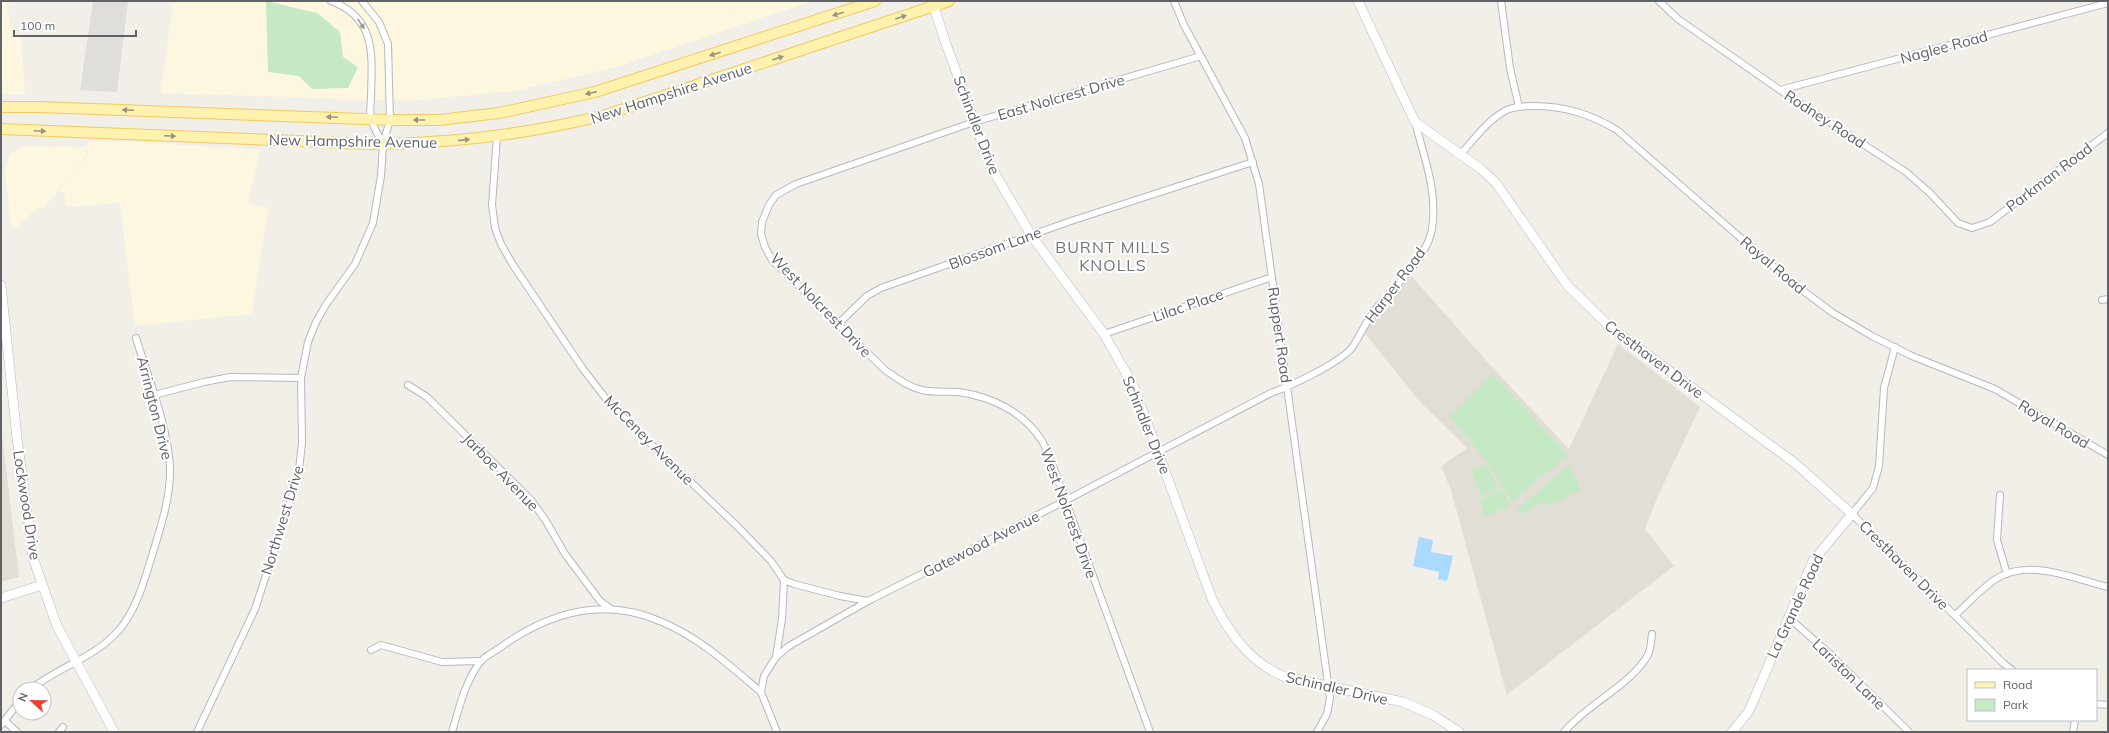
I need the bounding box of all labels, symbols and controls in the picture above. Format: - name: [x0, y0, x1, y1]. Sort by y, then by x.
- one-way arrow: [832, 11, 844, 17]
- scale bar: [14, 12, 136, 38]
- one-way arrow: [896, 14, 908, 20]
- text: 100 m: [20, 18, 55, 33]
- one-way arrow: [357, 18, 365, 29]
- street label: Naglee Road: [1898, 26, 1990, 68]
- one-way arrow: [708, 51, 720, 57]
- one-way arrow: [772, 55, 784, 61]
- street label: New Hampshire Avenue: [588, 58, 754, 128]
- street label: East Nolcrest Drive: [995, 70, 1127, 124]
- street label: Schindler Drive: [949, 73, 1005, 177]
- street label: Rodney Road: [1781, 86, 1869, 152]
- one-way arrow: [585, 91, 597, 97]
- one-way arrow: [121, 107, 134, 113]
- one-way arrow: [326, 114, 338, 121]
- one-way arrow: [412, 117, 425, 123]
- one-way arrow: [34, 127, 46, 134]
- street label: New Hampshire Avenue: [269, 130, 437, 152]
- one-way arrow: [164, 133, 177, 139]
- one-way arrow: [458, 137, 470, 143]
- street label: Parkman Road: [2002, 138, 2096, 216]
- street label: Blossom Lane: [946, 222, 1044, 274]
- street label: Royal Road: [1736, 232, 1810, 298]
- district label: BURNT MILLS KNOLLS: [1055, 237, 1171, 275]
- street label: Harper Road: [1361, 244, 1429, 326]
- street label: West Nolcrest Drive: [766, 249, 876, 361]
- street label: Lilac Place: [1150, 284, 1226, 326]
- street label: Ruppert Road: [1264, 286, 1296, 384]
- street label: Cresthaven Drive: [1601, 316, 1707, 402]
- street label: Arrington Drive: [133, 354, 177, 462]
- street label: Schindler Drive: [1119, 373, 1175, 477]
- street label: McCeney Avenue: [600, 391, 698, 489]
- street label: Royal Road: [2015, 395, 2093, 453]
- street label: Jarboe Avenue: [459, 429, 543, 515]
- street label: West Nolcrest Drive: [1037, 445, 1101, 581]
- street label: Lockwood Drive: [9, 449, 45, 561]
- street label: Northwest Drive: [256, 463, 308, 577]
- street label: Gatewood Avenue: [919, 506, 1043, 582]
- street label: Cresthaven Drive: [1855, 516, 1953, 614]
- street label: La Grande Road: [1762, 551, 1828, 661]
- street label: Lariston Lane: [1809, 634, 1889, 714]
- street label: Schindler Drive: [1284, 667, 1390, 709]
- legend: [1967, 669, 2097, 721]
- text: Road: [2003, 677, 2032, 692]
- north arrow: [12, 681, 52, 721]
- text: N: [15, 691, 31, 704]
- text: Park: [2003, 697, 2029, 712]

